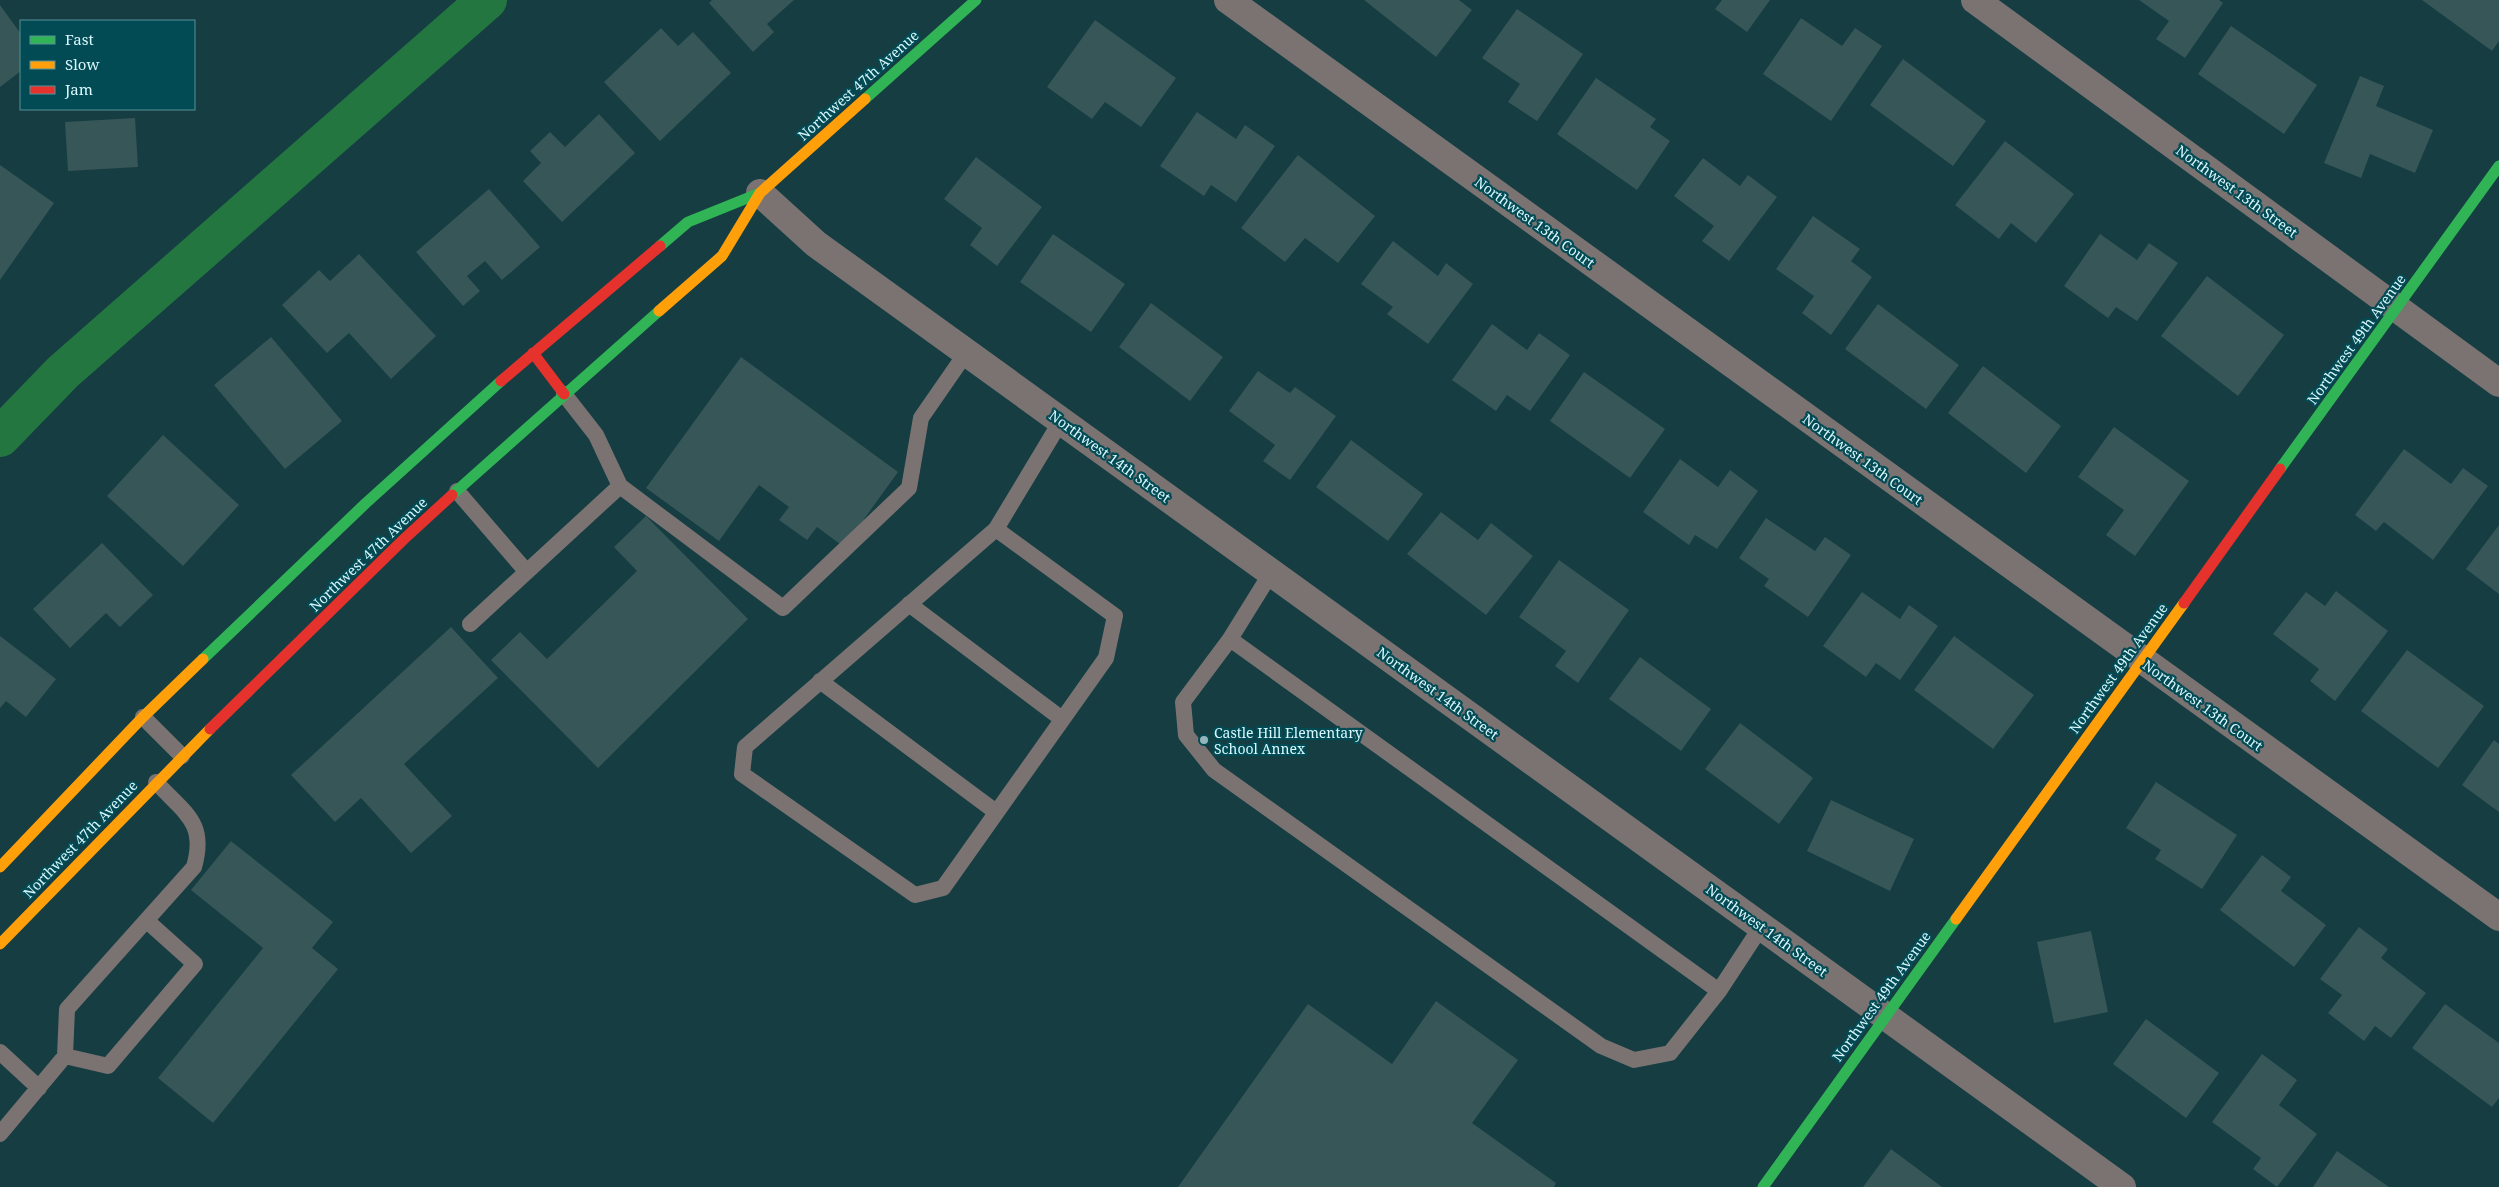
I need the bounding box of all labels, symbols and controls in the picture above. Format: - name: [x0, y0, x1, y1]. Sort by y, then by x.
- legend: [20, 20, 195, 110]
- street label: Northwest 47th Avenue: [793, 25, 923, 145]
- text: Fast: [65, 29, 94, 49]
- text: Slow: [65, 54, 99, 74]
- text: Jam: [64, 79, 93, 99]
- street label: Northwest 13th Street: [2172, 140, 2302, 242]
- street label: Northwest 13th Court: [1471, 172, 1599, 272]
- street label: Northwest 49th Avenue: [2302, 270, 2410, 408]
- street label: Northwest 14th Street: [1045, 405, 1175, 507]
- street label: Northwest 13th Court: [1799, 409, 1927, 509]
- street label: Northwest 47th Avenue: [305, 493, 431, 615]
- street label: Northwest 49th Avenue: [2064, 599, 2172, 737]
- street label: Northwest 14th Street: [1373, 642, 1503, 744]
- street label: Northwest 13th Court: [2139, 655, 2267, 755]
- place label: Castle Hill Elementary School Annex: [1214, 723, 1363, 758]
- marker: Castle Hill Elementary School Annex: [1198, 734, 1210, 746]
- street label: Northwest 47th Avenue: [19, 776, 141, 902]
- street label: Northwest 14th Street: [1702, 879, 1832, 981]
- street label: Northwest 49th Avenue: [1827, 927, 1935, 1065]

